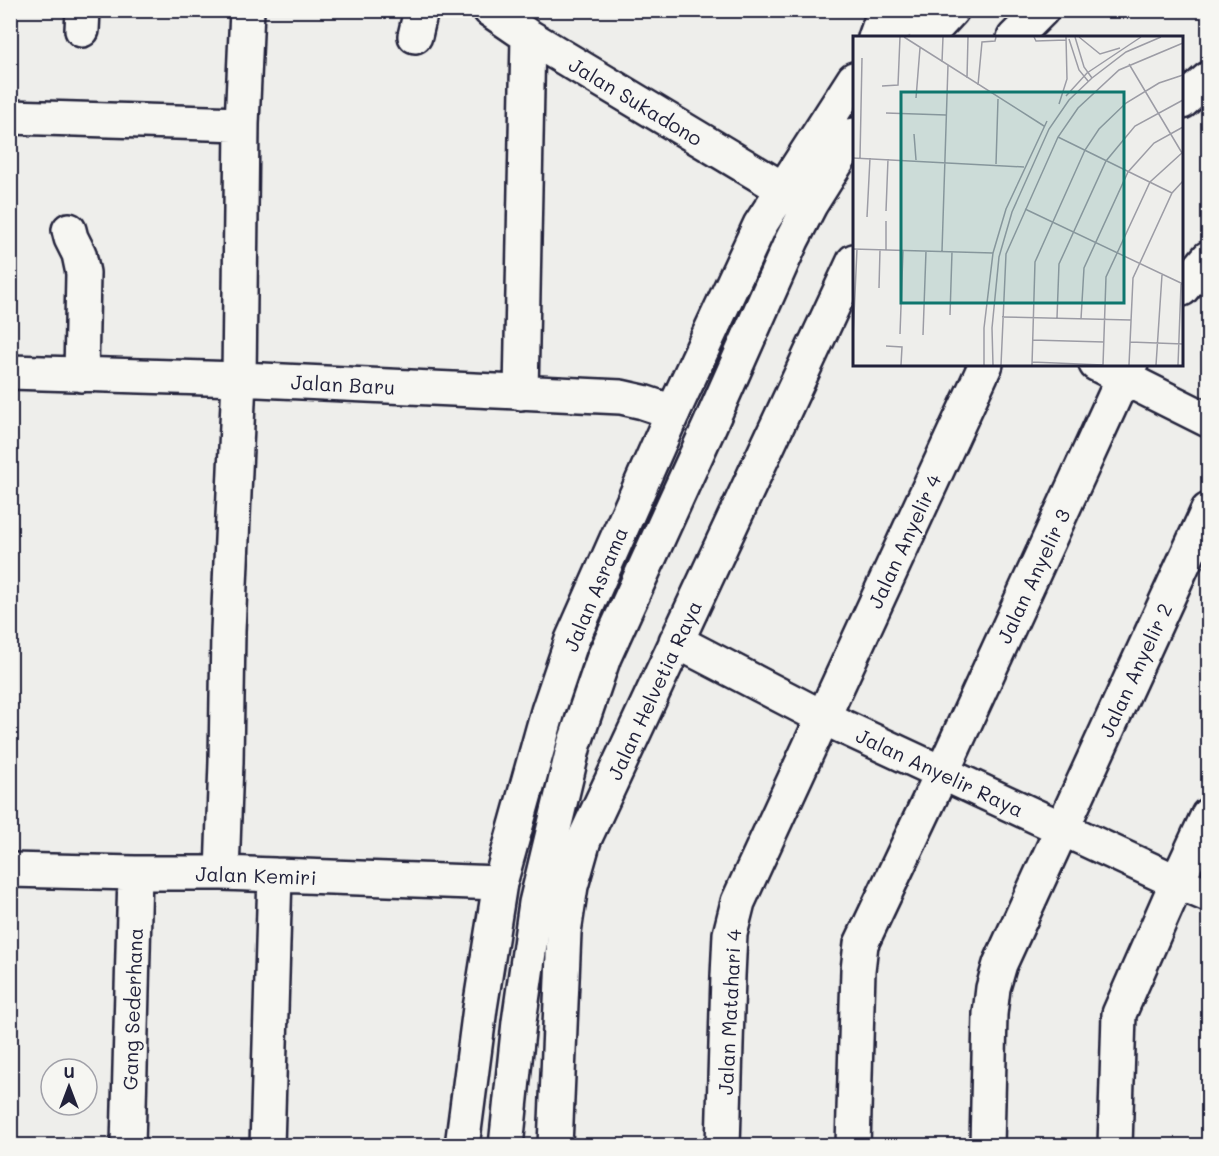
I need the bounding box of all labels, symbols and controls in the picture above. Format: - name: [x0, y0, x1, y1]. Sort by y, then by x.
- inset map: [853, 36, 1183, 366]
- street label: Jalan Sukadono: [565, 51, 708, 151]
- street label: Jalan Baru: [290, 368, 396, 400]
- street label: Jalan Anyelir 4: [861, 469, 947, 612]
- street label: Jalan Anyelir 3: [990, 505, 1076, 647]
- street label: Jalan Asrama: [557, 523, 633, 655]
- street label: Jalan Helvetia Raya: [601, 596, 707, 784]
- street label: Jalan Anyelir 2: [1093, 599, 1177, 741]
- street label: Jalan Anyelir Raya: [852, 722, 1028, 822]
- street label: Jalan Kemiri: [195, 860, 317, 890]
- street label: Gang Sederhana: [116, 927, 148, 1091]
- street label: Jalan Matahari 4: [712, 928, 746, 1096]
- north arrow: [39, 1057, 99, 1117]
- text: U: [63, 1061, 75, 1082]

